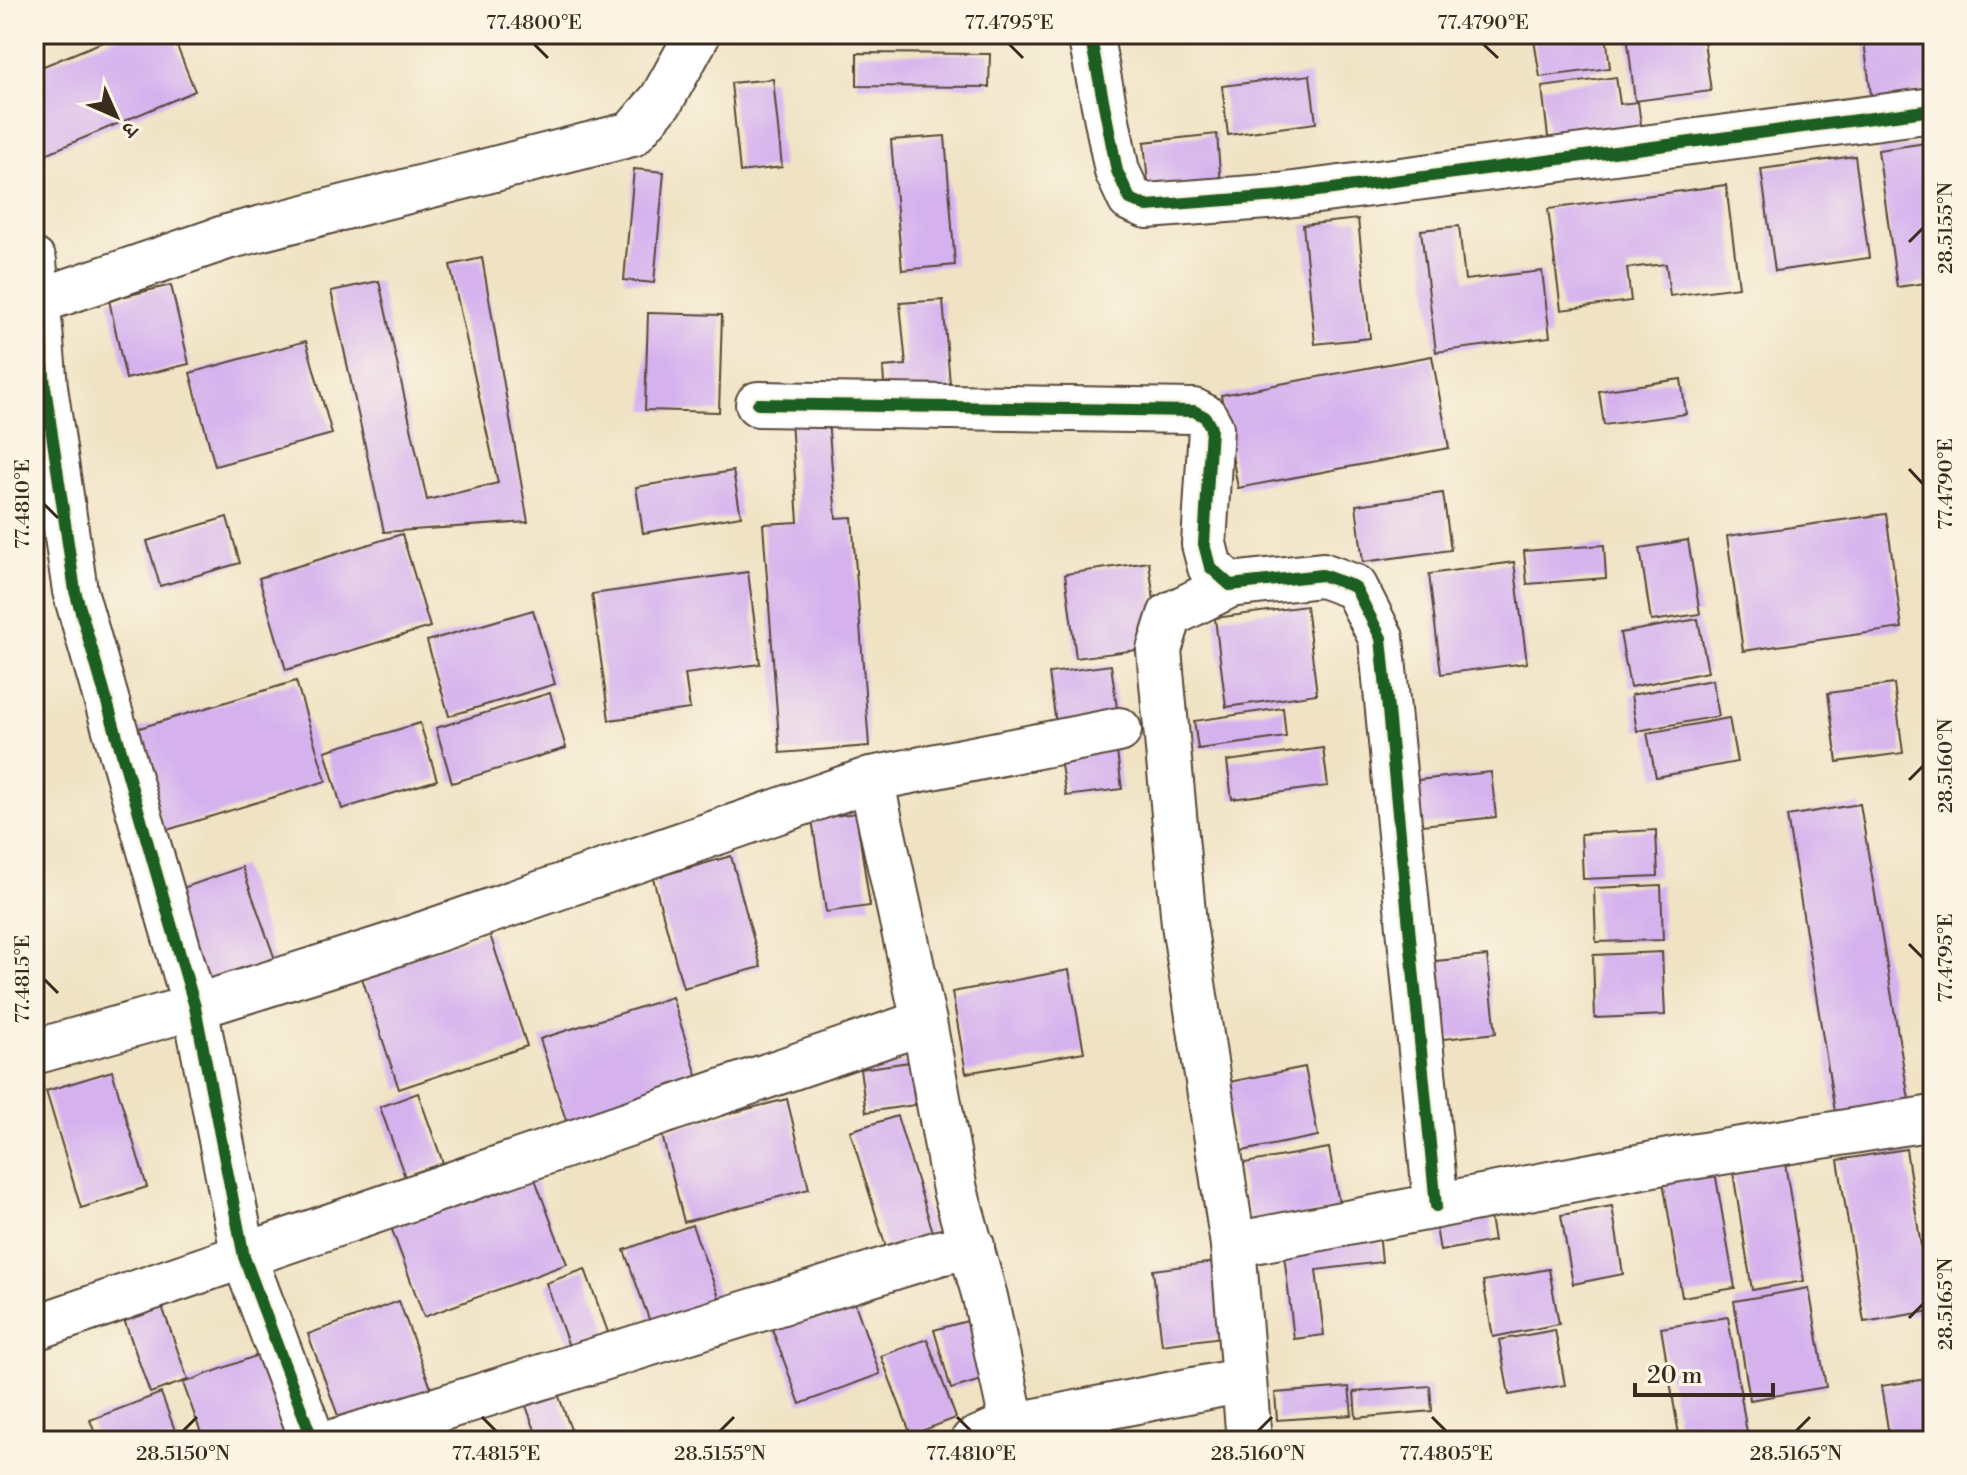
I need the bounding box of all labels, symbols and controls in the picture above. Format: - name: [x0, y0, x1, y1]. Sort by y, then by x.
- text: 77.4800°E: [486, 11, 582, 36]
- text: 77.4795°E: [964, 11, 1054, 36]
- text: 77.4790°E: [1437, 11, 1529, 36]
- north arrow: [76, 76, 156, 156]
- text: उ: [114, 114, 144, 144]
- text: 28.5155°N: [1934, 182, 1959, 274]
- text: 77.4790°E: [1934, 438, 1959, 530]
- text: 77.4810°E: [11, 459, 36, 549]
- text: 28.5160°N: [1934, 719, 1959, 813]
- text: 77.4795°E: [1934, 913, 1959, 1003]
- text: 77.4815°E: [11, 935, 36, 1023]
- text: 28.5165°N: [1934, 1258, 1959, 1350]
- scale bar: [1635, 1347, 1773, 1397]
- text: 20 m: [1647, 1361, 1703, 1391]
- text: 28.5150°N: [136, 1442, 230, 1467]
- text: 77.4815°E: [452, 1442, 540, 1467]
- text: 28.5155°N: [674, 1442, 766, 1467]
- text: 77.4810°E: [926, 1442, 1016, 1467]
- text: 28.5160°N: [1211, 1442, 1305, 1467]
- text: 77.4805°E: [1399, 1442, 1493, 1467]
- text: 28.5165°N: [1750, 1442, 1842, 1467]

